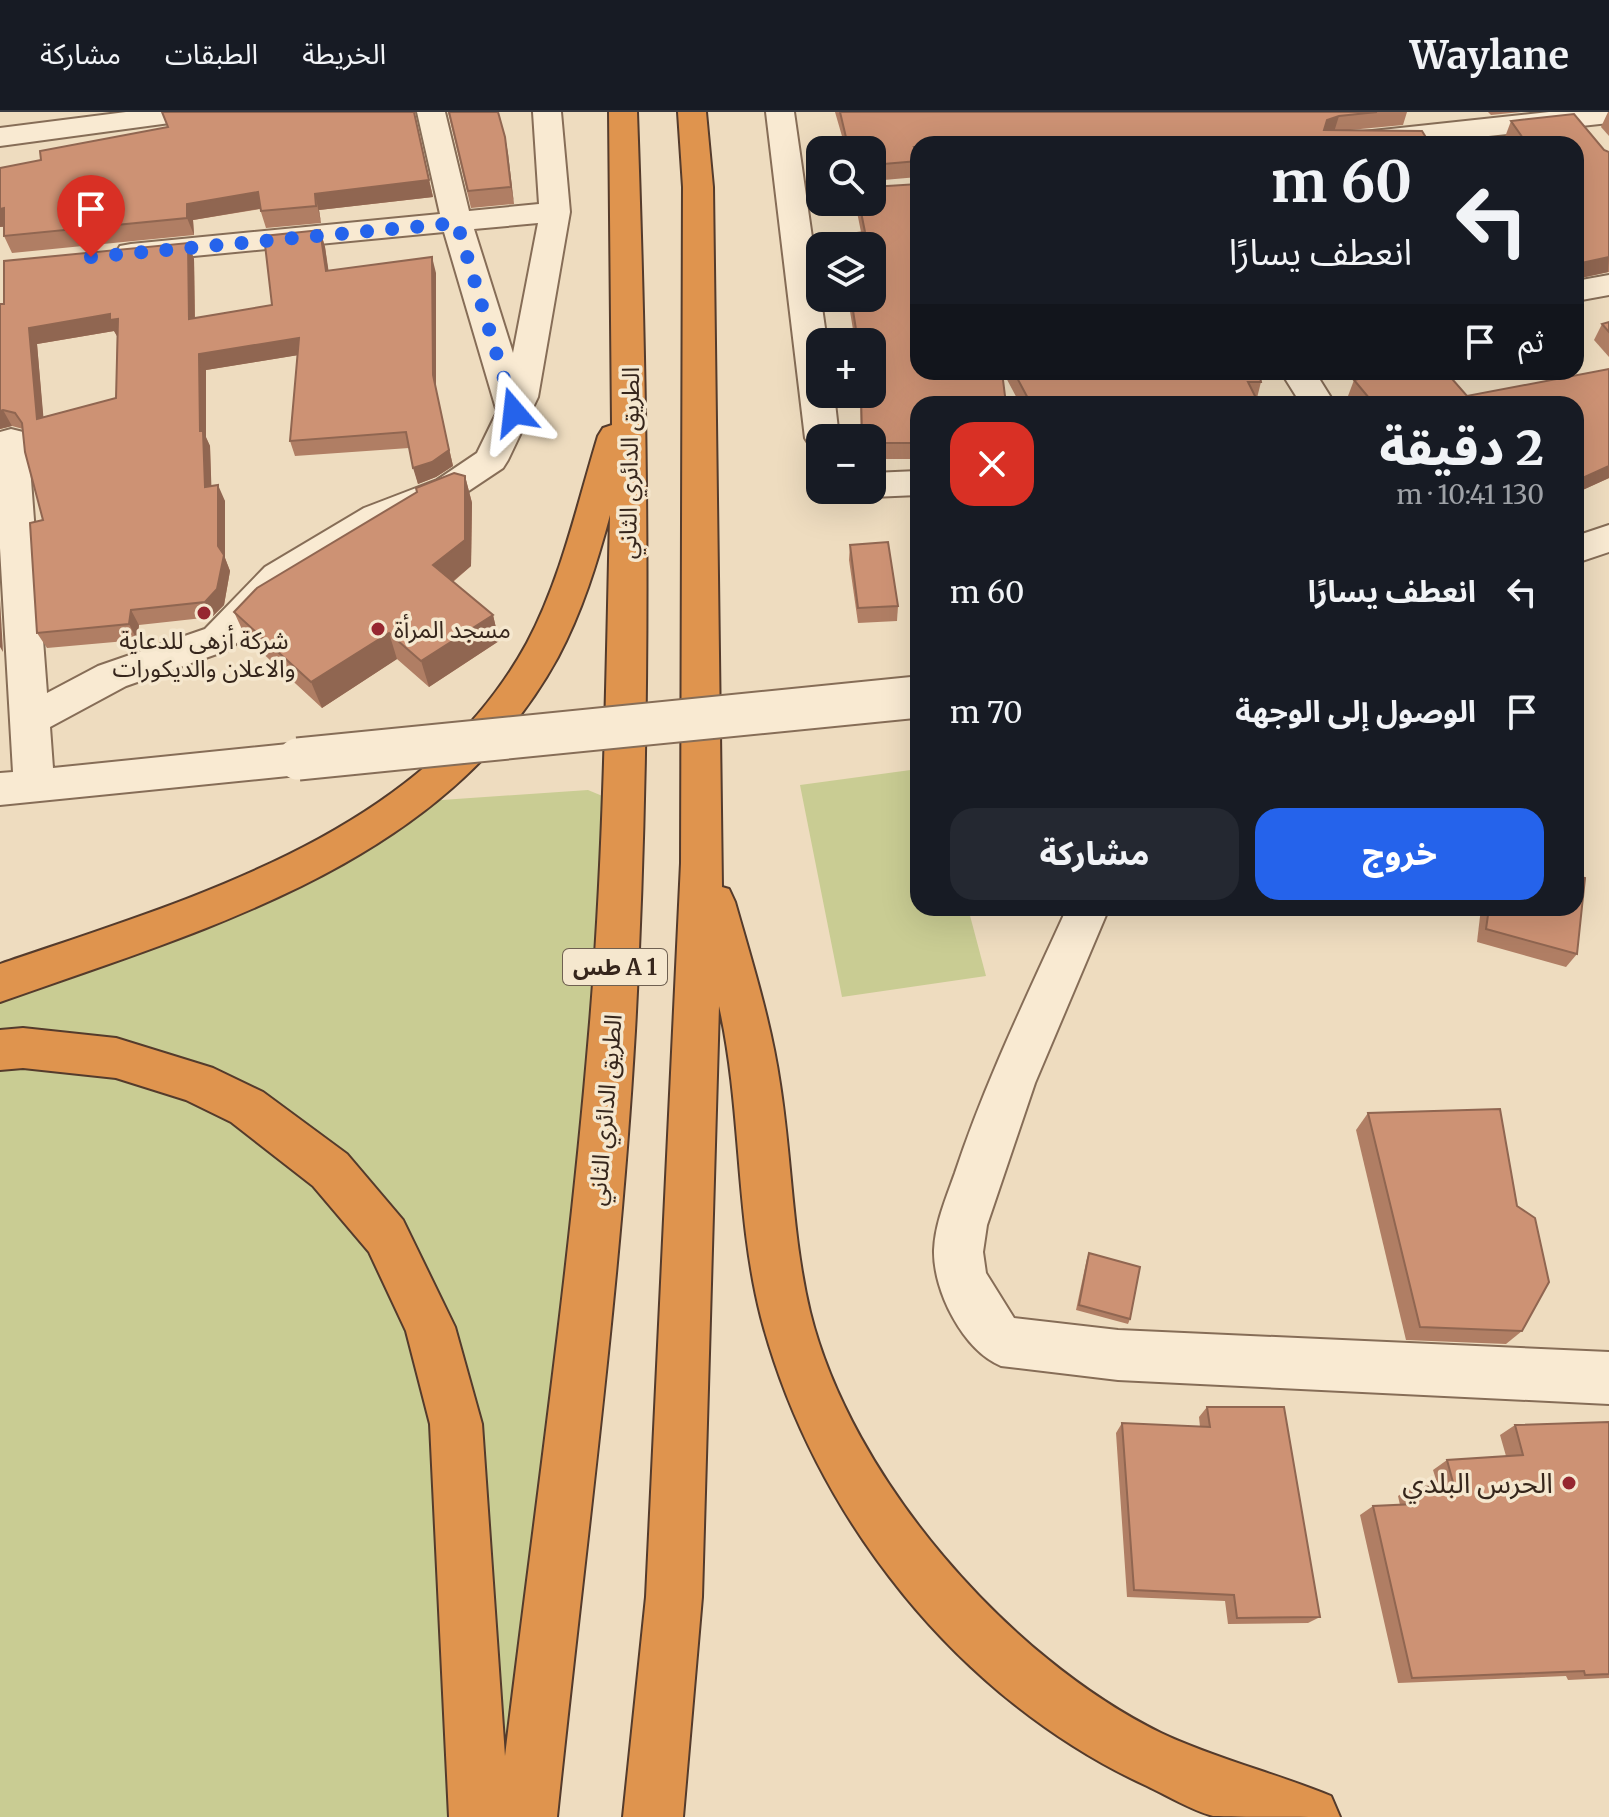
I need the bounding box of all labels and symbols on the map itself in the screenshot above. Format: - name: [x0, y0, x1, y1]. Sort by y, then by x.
- pin: [57, 175, 125, 257]
- street label: الطريق الدائري الثاني: [612, 367, 650, 560]
- position arrow: [472, 370, 556, 454]
- marker: شركة أزهى للدعاية والاعلان والديكورات: [195, 604, 213, 622]
- place label: مسجد المرأة: [394, 613, 511, 645]
- marker: مسجد المرأة: [369, 620, 387, 638]
- place label: شركة أزهى للدعاية والاعلان والديكورات: [113, 624, 295, 684]
- road number: طس A 1: [563, 949, 667, 985]
- street label: الطريق الدائري الثاني: [581, 1013, 632, 1207]
- place label: الحرس البلدي: [1402, 1465, 1553, 1504]
- marker: الحرس البلدي: [1560, 1474, 1578, 1492]

